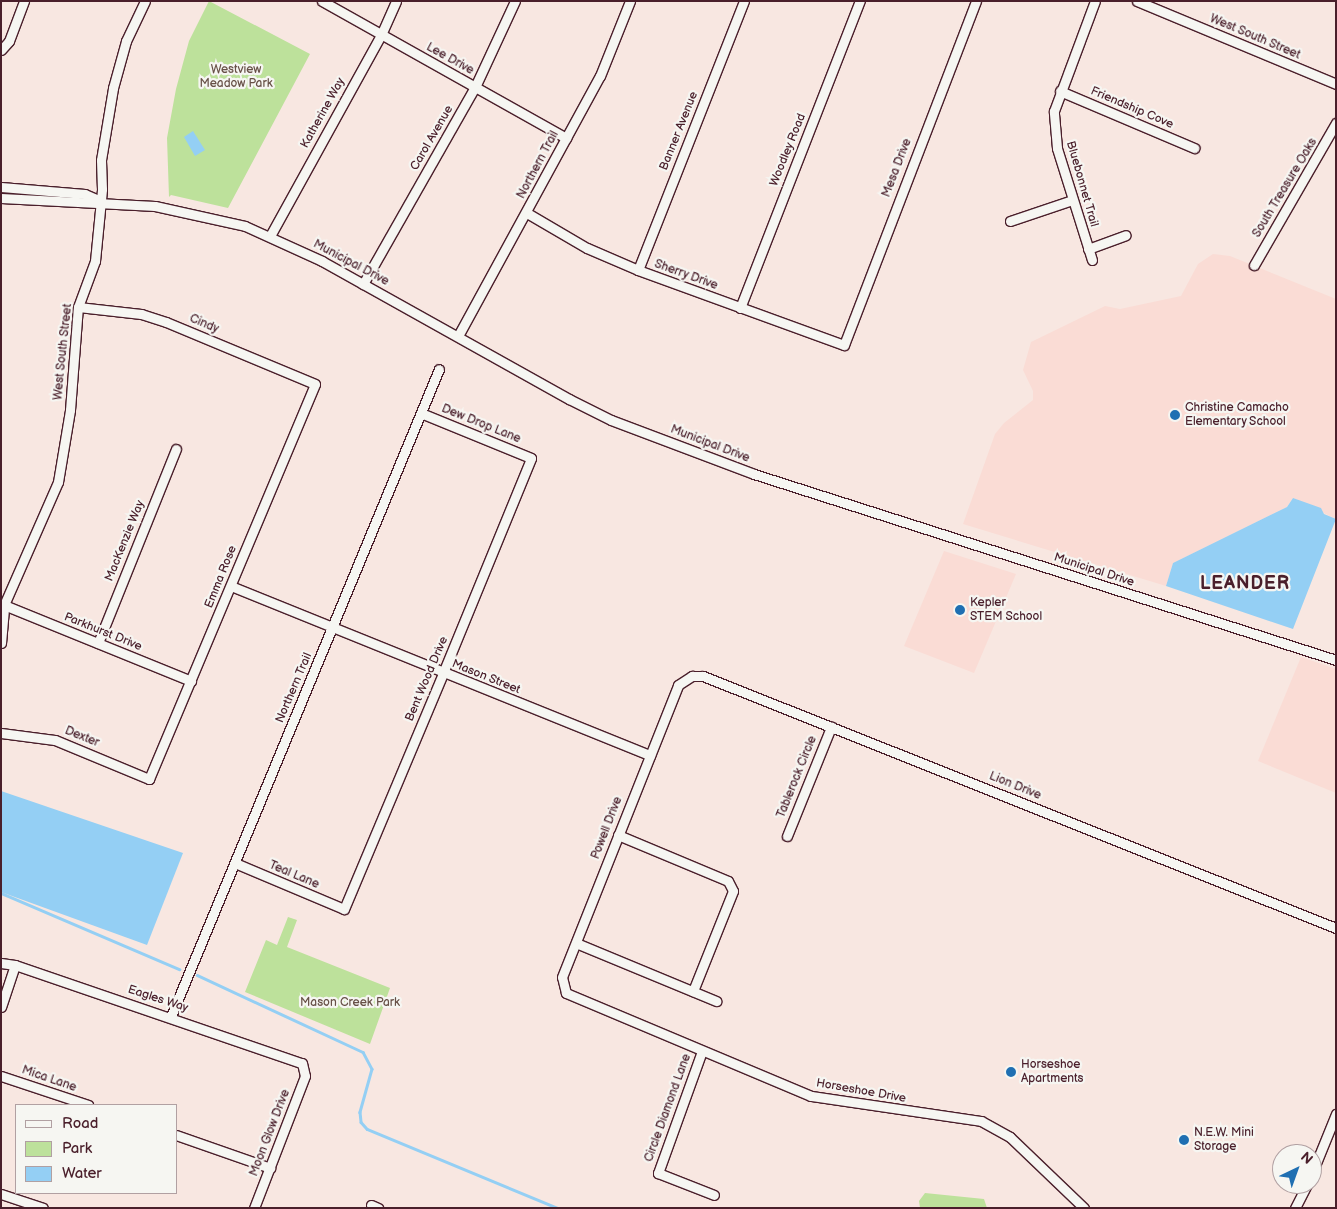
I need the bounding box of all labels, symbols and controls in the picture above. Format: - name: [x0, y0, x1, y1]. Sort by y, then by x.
- street label: West South Street: [1207, 11, 1303, 63]
- street label: Lee Drive: [424, 40, 476, 78]
- park label: Westview Meadow Park: [199, 63, 273, 91]
- street label: Katherine Way: [298, 75, 348, 151]
- street label: Friendship Cove: [1088, 84, 1176, 132]
- street label: Banner Avenue: [657, 90, 701, 172]
- street label: Carol Avenue: [408, 103, 456, 173]
- street label: Woodley Road: [767, 111, 809, 189]
- street label: Northern Trail: [514, 128, 562, 202]
- street label: South Treasure Oaks: [1250, 136, 1320, 240]
- street label: Mesa Drive: [879, 137, 915, 199]
- street label: Bluebonnet Trail: [1063, 139, 1101, 229]
- street label: Municipal Drive: [311, 237, 391, 289]
- street label: Sherry Drive: [652, 257, 720, 293]
- street label: West South Street: [51, 303, 75, 401]
- street label: Cindy: [187, 311, 221, 337]
- place label: Christine Camacho Elementary School: [1185, 401, 1289, 429]
- street label: Dew Drop Lane: [439, 402, 523, 446]
- marker: Christine Camacho Elementary School: [1169, 409, 1181, 421]
- street label: Municipal Drive: [668, 422, 752, 466]
- street label: MacKenzie Way: [102, 498, 148, 584]
- street label: Emma Rose: [202, 544, 240, 610]
- street label: Municipal Drive: [1052, 550, 1136, 590]
- district label: LEANDER: [1199, 573, 1291, 595]
- place label: Kepler STEM School: [970, 596, 1042, 624]
- marker: Kepler STEM School: [954, 604, 966, 616]
- street label: Parkhurst Drive: [62, 610, 144, 654]
- street label: Bent Wood Drive: [403, 634, 451, 724]
- street label: Northern Trail: [273, 651, 315, 725]
- street label: Mason Street: [450, 657, 522, 697]
- street label: Dexter: [63, 724, 101, 750]
- street label: Tablerock Circle: [774, 734, 820, 820]
- street label: Lion Drive: [987, 769, 1043, 803]
- street label: Powell Drive: [589, 795, 625, 861]
- street label: Teal Lane: [267, 858, 321, 892]
- street label: Eagles Way: [126, 982, 190, 1016]
- park label: Mason Creek Park: [300, 996, 400, 1010]
- street label: Circle Diamond Lane: [642, 1052, 694, 1164]
- place label: Horseshoe Apartments: [1021, 1058, 1084, 1086]
- street label: Mica Lane: [20, 1063, 78, 1095]
- marker: Horseshoe Apartments: [1005, 1066, 1017, 1078]
- street label: Horseshoe Drive: [815, 1076, 907, 1106]
- street label: Moon Glow Drive: [247, 1088, 293, 1178]
- legend: [15, 1104, 178, 1194]
- text: Road: [62, 1114, 98, 1133]
- place label: N.E.W. Mini Storage: [1194, 1126, 1254, 1154]
- marker: N.E.W. Mini Storage: [1178, 1134, 1190, 1146]
- text: Park: [62, 1139, 92, 1158]
- north arrow: [1272, 1144, 1322, 1194]
- text: N: [1297, 1148, 1316, 1168]
- text: Water: [62, 1164, 102, 1183]

